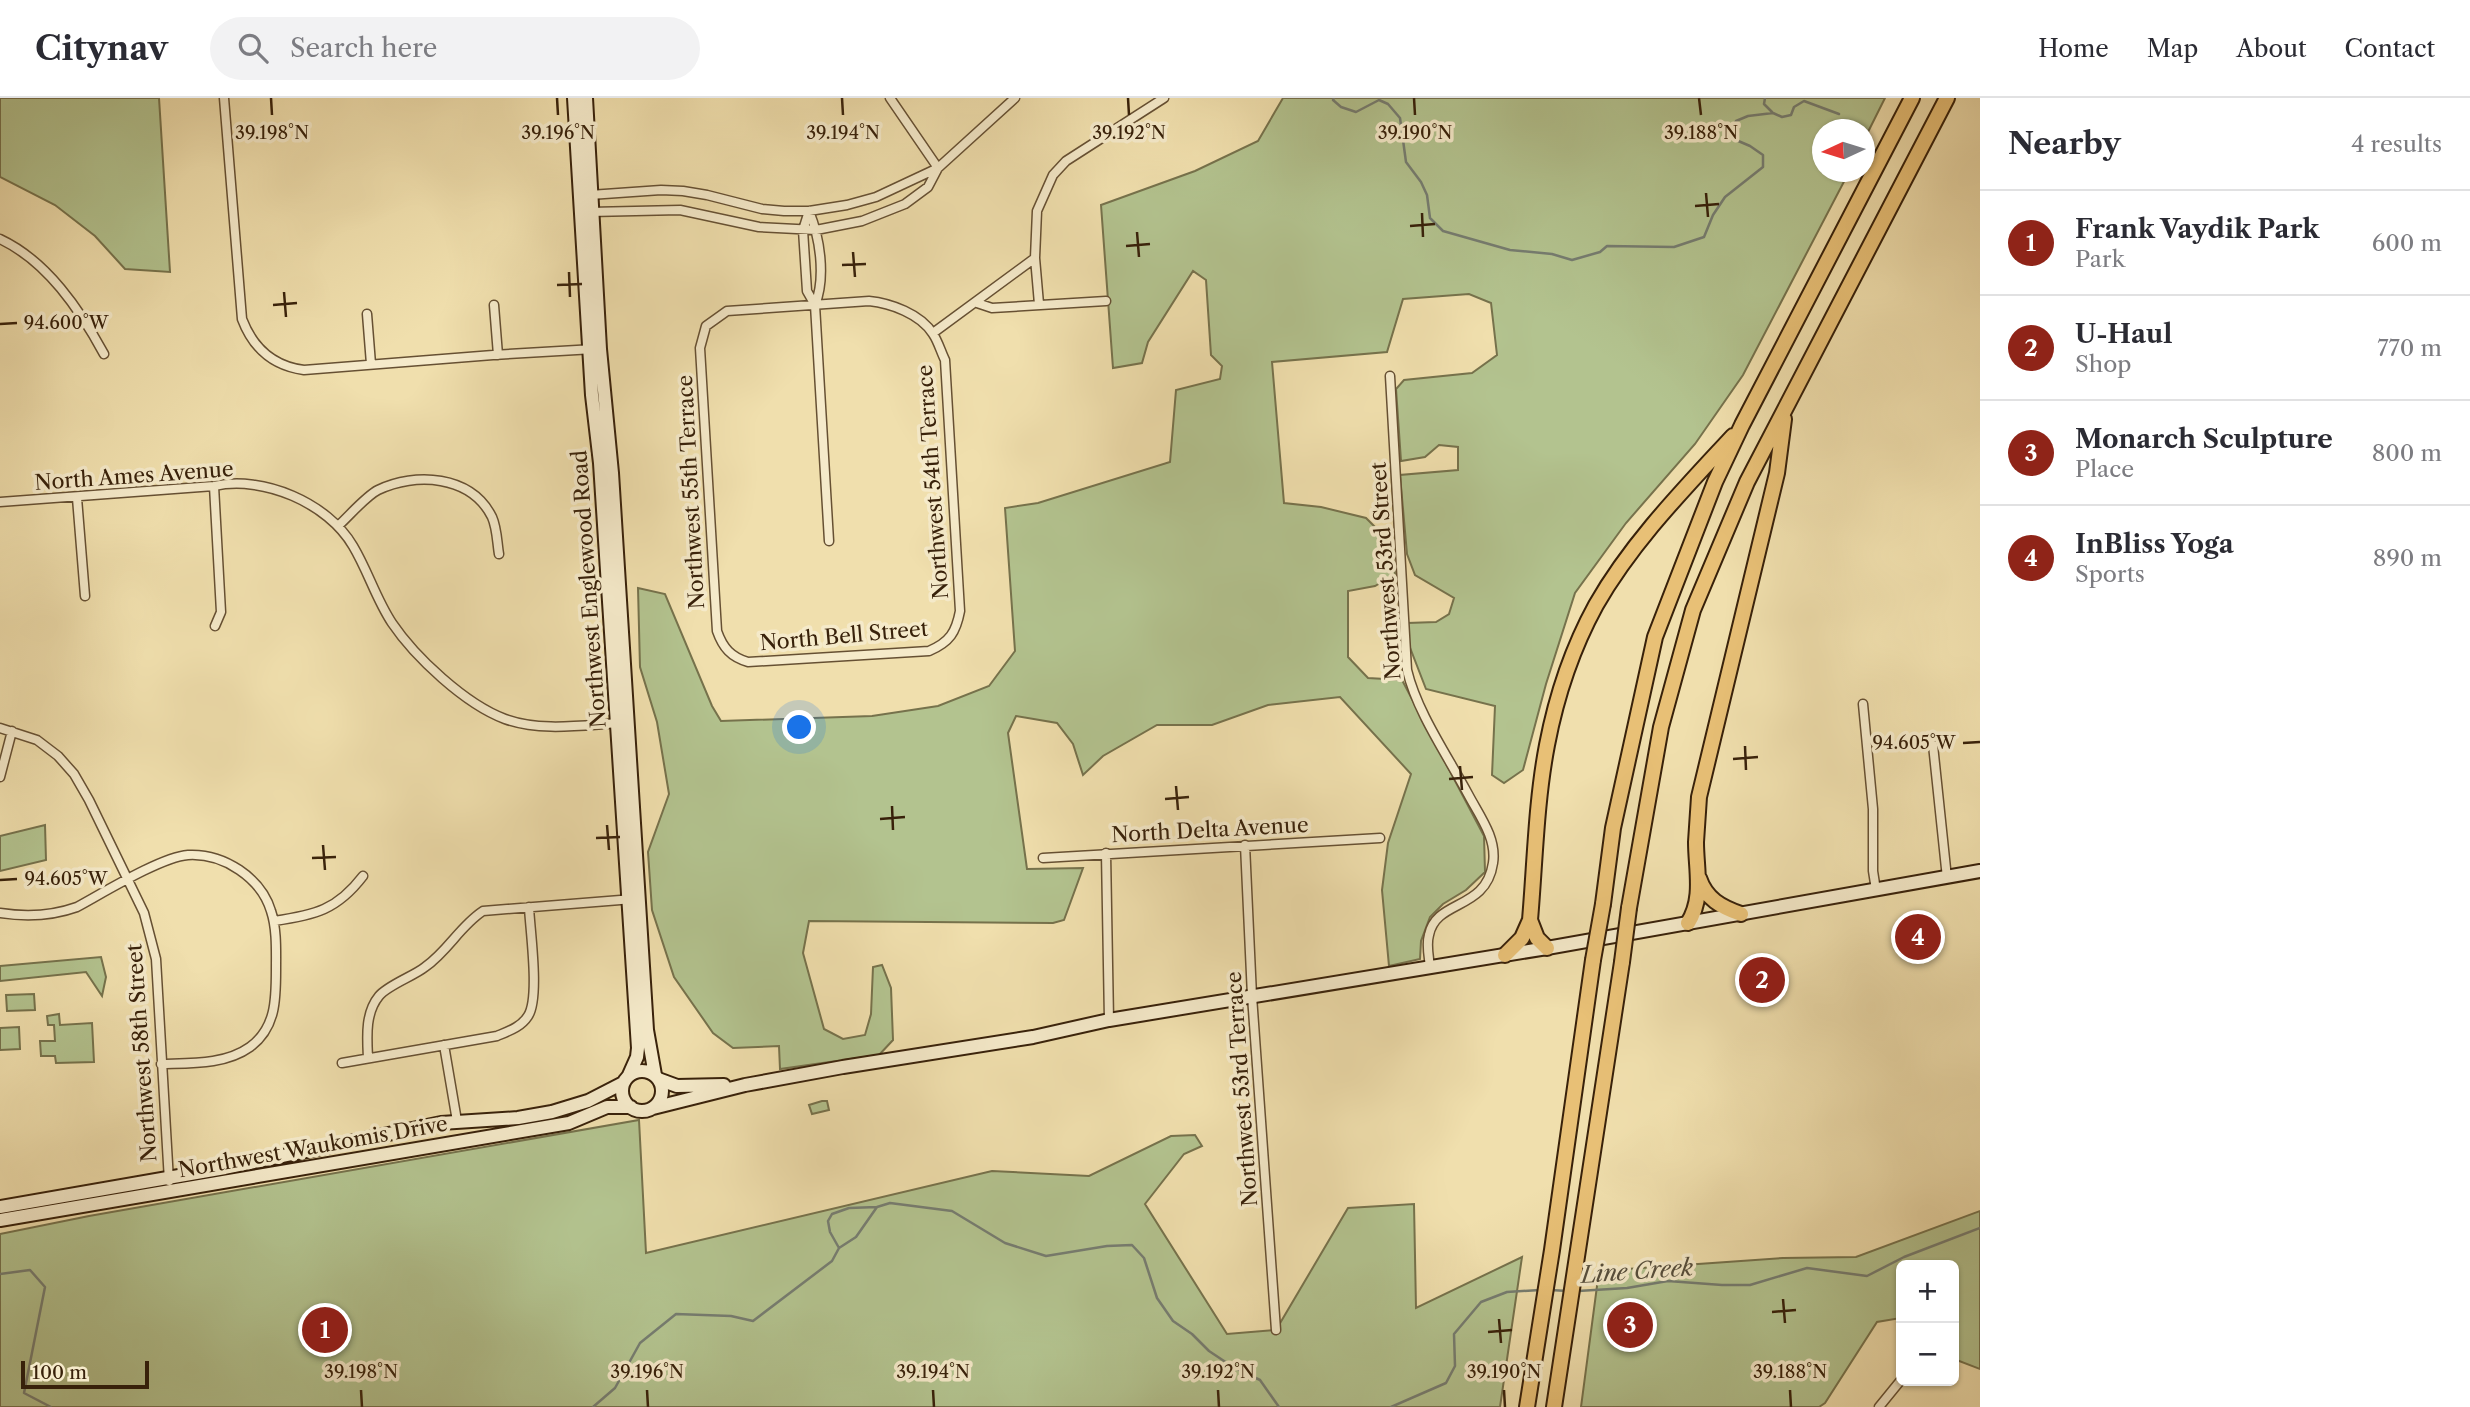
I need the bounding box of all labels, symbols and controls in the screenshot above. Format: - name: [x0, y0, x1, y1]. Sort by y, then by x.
- search box: [210, 17, 700, 80]
- text: Citynav: [35, 28, 168, 69]
- icon: search: [234, 29, 272, 67]
- text: Search here: [290, 32, 437, 64]
- text: Home: [2038, 34, 2109, 63]
- text: Map: [2147, 34, 2198, 63]
- text: About: [2236, 34, 2307, 63]
- text: Contact: [2345, 34, 2435, 63]
- north arrow: [1812, 119, 1875, 182]
- text: 39.198°N: [235, 122, 309, 144]
- text: 39.196°N: [521, 122, 595, 144]
- text: 39.194°N: [806, 122, 880, 144]
- text: 39.192°N: [1092, 122, 1166, 144]
- text: 39.190°N: [1378, 122, 1453, 144]
- text: 39.188°N: [1664, 122, 1738, 144]
- text: Nearby: [2008, 125, 2121, 162]
- text: 4 results: [2351, 130, 2442, 158]
- text: Frank Vaydik Park: [2075, 213, 2319, 245]
- text: 1: [2026, 229, 2036, 257]
- text: 600 m: [2372, 229, 2442, 257]
- text: Park: [2075, 245, 2125, 273]
- text: 94.600°W: [24, 312, 110, 334]
- text: U-Haul: [2075, 318, 2172, 350]
- text: 2: [2024, 334, 2038, 362]
- text: 770 m: [2377, 334, 2442, 362]
- text: Shop: [2075, 350, 2131, 378]
- street label: Northwest 54th Terrace: [912, 364, 953, 600]
- street label: Northwest 55th Terrace: [672, 374, 709, 610]
- text: Monarch Sculpture: [2075, 423, 2333, 455]
- text: 3: [2025, 439, 2038, 467]
- text: 800 m: [2372, 439, 2442, 467]
- street label: Northwest Englewood Road: [566, 449, 611, 729]
- text: Place: [2075, 455, 2134, 483]
- street label: North Ames Avenue: [34, 456, 234, 495]
- street label: Northwest 53rd Street: [1365, 461, 1406, 681]
- text: InBliss Yoga: [2075, 528, 2234, 560]
- text: 4: [2024, 544, 2038, 572]
- text: 890 m: [2373, 544, 2442, 572]
- text: Sports: [2075, 560, 2145, 588]
- street label: North Bell Street: [759, 616, 930, 655]
- your location: [782, 710, 816, 744]
- text: 94.605°W: [1872, 732, 1957, 754]
- street label: North Delta Avenue: [1111, 812, 1309, 847]
- text: 94.605°W: [24, 868, 109, 890]
- pin: 4: [1895, 911, 1941, 963]
- street label: Northwest 58th Street: [121, 943, 162, 1163]
- pin: 2: [1739, 954, 1785, 1006]
- street label: Northwest 53rd Terrace: [1221, 971, 1262, 1207]
- street label: Northwest Waukomis Drive: [176, 1110, 449, 1183]
- water label: Line Creek: [1578, 1253, 1694, 1289]
- map controls: [1896, 1260, 1959, 1386]
- button: +: [1896, 1260, 1959, 1323]
- pin: 3: [1607, 1299, 1653, 1351]
- pin: 1: [302, 1304, 348, 1356]
- button: −: [1896, 1323, 1959, 1386]
- scale bar: [21, 1358, 149, 1390]
- text: 100 m: [32, 1361, 87, 1384]
- text: 39.198°N: [324, 1361, 398, 1383]
- text: 39.196°N: [610, 1361, 684, 1383]
- text: 39.194°N: [896, 1361, 970, 1383]
- text: 39.192°N: [1181, 1361, 1255, 1383]
- text: 39.190°N: [1467, 1361, 1542, 1383]
- text: 39.188°N: [1753, 1361, 1827, 1383]

